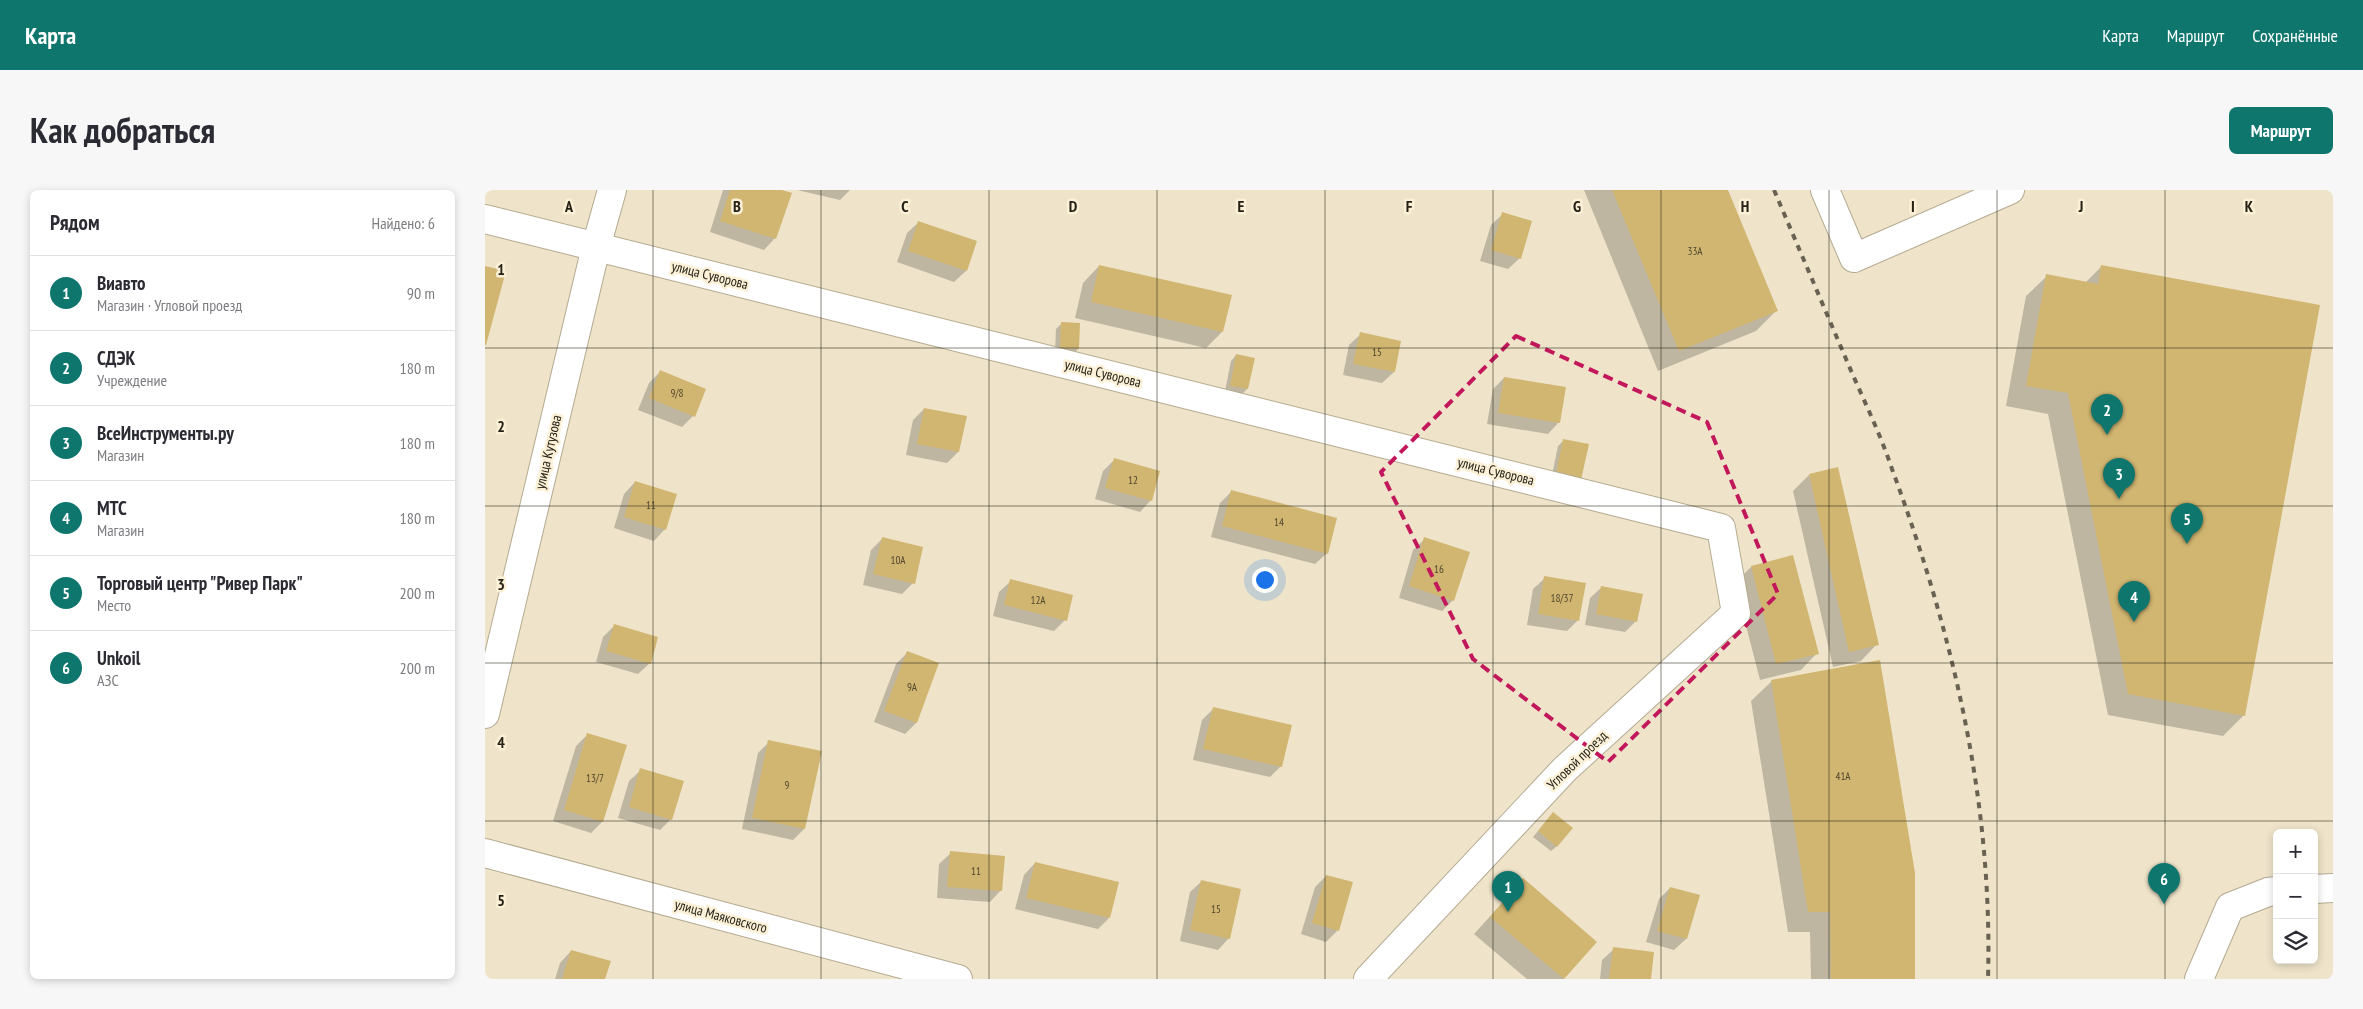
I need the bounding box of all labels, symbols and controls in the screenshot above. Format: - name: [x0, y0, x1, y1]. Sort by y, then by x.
- text: Карта: [25, 20, 76, 51]
- text: Карта: [2102, 24, 2139, 47]
- text: Маршрут: [2167, 24, 2224, 47]
- text: Сохранённые: [2252, 24, 2338, 47]
- text: Как добраться: [30, 107, 215, 153]
- button: Маршрут: [2229, 107, 2333, 154]
- text: A: [564, 196, 574, 216]
- text: B: [733, 196, 741, 216]
- text: C: [901, 196, 909, 216]
- text: D: [1069, 196, 1078, 216]
- text: E: [1238, 196, 1245, 216]
- text: F: [1406, 196, 1413, 216]
- text: G: [1573, 196, 1581, 216]
- text: H: [1741, 196, 1749, 216]
- text: I: [1911, 196, 1915, 216]
- text: J: [2078, 196, 2083, 216]
- text: K: [2245, 196, 2254, 216]
- text: Рядом: [50, 209, 100, 236]
- text: Найдено: 6: [372, 213, 435, 233]
- house number: 33А: [1687, 244, 1703, 258]
- street label: улица Суворова: [670, 257, 750, 293]
- text: 1: [497, 259, 505, 279]
- text: Виавто: [97, 271, 146, 295]
- text: 1: [62, 283, 70, 303]
- text: 90 m: [407, 283, 435, 303]
- text: Магазин · Угловой проезд: [97, 295, 242, 315]
- house number: 15: [1372, 345, 1382, 359]
- text: СДЭК: [97, 346, 135, 370]
- street label: улица Суворова: [1063, 355, 1143, 391]
- text: 2: [62, 358, 70, 378]
- text: 180 m: [400, 358, 435, 378]
- text: Учреждение: [97, 370, 167, 390]
- house number: 9/8: [670, 386, 684, 400]
- pin: 2: [2091, 394, 2123, 435]
- street label: улица Кутузова: [531, 413, 565, 491]
- text: 2: [497, 416, 505, 436]
- text: ВсеИнструменты.ру: [97, 421, 234, 445]
- text: 3: [62, 433, 70, 453]
- text: 180 m: [400, 433, 435, 453]
- text: Магазин: [97, 445, 144, 465]
- street label: улица Суворова: [1456, 453, 1536, 489]
- pin: 3: [2103, 458, 2135, 499]
- house number: 12: [1128, 473, 1138, 487]
- text: МТС: [97, 496, 127, 520]
- house number: 11: [646, 498, 656, 512]
- pin: 5: [2171, 503, 2203, 544]
- text: 4: [62, 508, 70, 528]
- text: 180 m: [400, 508, 435, 528]
- house number: 14: [1274, 515, 1284, 529]
- text: Магазин: [97, 520, 144, 540]
- house number: 10А: [890, 553, 906, 567]
- house number: 16: [1434, 562, 1444, 576]
- your location: [1252, 567, 1278, 593]
- text: Торговый центр "Ривер Парк": [97, 571, 303, 595]
- text: 3: [497, 574, 505, 594]
- pin: 4: [2118, 581, 2150, 622]
- text: 5: [62, 583, 70, 603]
- text: 200 m: [400, 583, 435, 603]
- house number: 18/37: [1550, 591, 1574, 605]
- house number: 12А: [1030, 593, 1046, 607]
- text: Место: [97, 595, 131, 615]
- text: Unkoil: [97, 646, 140, 670]
- text: 6: [62, 658, 70, 678]
- text: 200 m: [400, 658, 435, 678]
- text: АЗС: [97, 670, 119, 690]
- house number: 9А: [907, 680, 918, 694]
- street label: Угловой проезд: [1543, 727, 1611, 793]
- text: 4: [497, 732, 505, 752]
- house number: 41А: [1835, 769, 1851, 783]
- house number: 13/7: [586, 771, 604, 785]
- house number: 9: [785, 778, 790, 792]
- map controls: [2273, 829, 2318, 964]
- button: +: [2273, 829, 2318, 874]
- pin: 6: [2148, 863, 2180, 904]
- house number: 11: [971, 864, 981, 878]
- pin: 1: [1492, 871, 1524, 912]
- button: −: [2273, 874, 2318, 919]
- text: 5: [497, 890, 505, 910]
- street label: улица Маяковского: [673, 895, 769, 937]
- house number: 15: [1211, 902, 1221, 916]
- button: layers: [2273, 919, 2318, 964]

